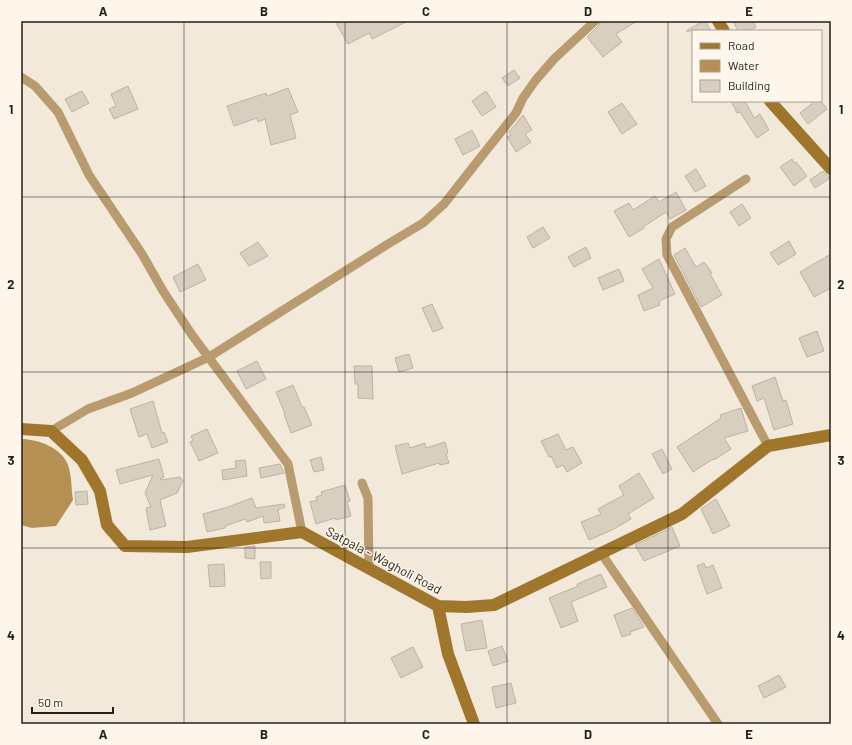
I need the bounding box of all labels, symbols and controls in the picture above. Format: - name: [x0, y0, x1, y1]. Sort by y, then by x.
- text: A: [99, 3, 108, 19]
- text: B: [260, 3, 268, 19]
- text: C: [422, 3, 430, 19]
- text: D: [584, 3, 592, 19]
- text: E: [745, 3, 753, 19]
- legend: [692, 30, 822, 102]
- text: Road: [728, 38, 755, 52]
- text: Water: [728, 58, 760, 72]
- text: Building: [728, 78, 770, 92]
- text: 1: [9, 101, 13, 117]
- text: 1: [839, 101, 843, 117]
- text: 2: [7, 276, 15, 292]
- text: 2: [837, 276, 845, 292]
- text: 3: [7, 452, 15, 468]
- text: 3: [837, 452, 845, 468]
- street label: Satpala - Wagholi Road: [323, 523, 445, 597]
- text: 4: [7, 627, 15, 643]
- text: 4: [837, 627, 845, 643]
- scale bar: [32, 689, 113, 715]
- text: 50 m: [38, 695, 63, 709]
- text: A: [99, 726, 108, 742]
- text: B: [260, 726, 268, 742]
- text: C: [422, 726, 430, 742]
- text: D: [584, 726, 592, 742]
- text: E: [745, 726, 753, 742]

